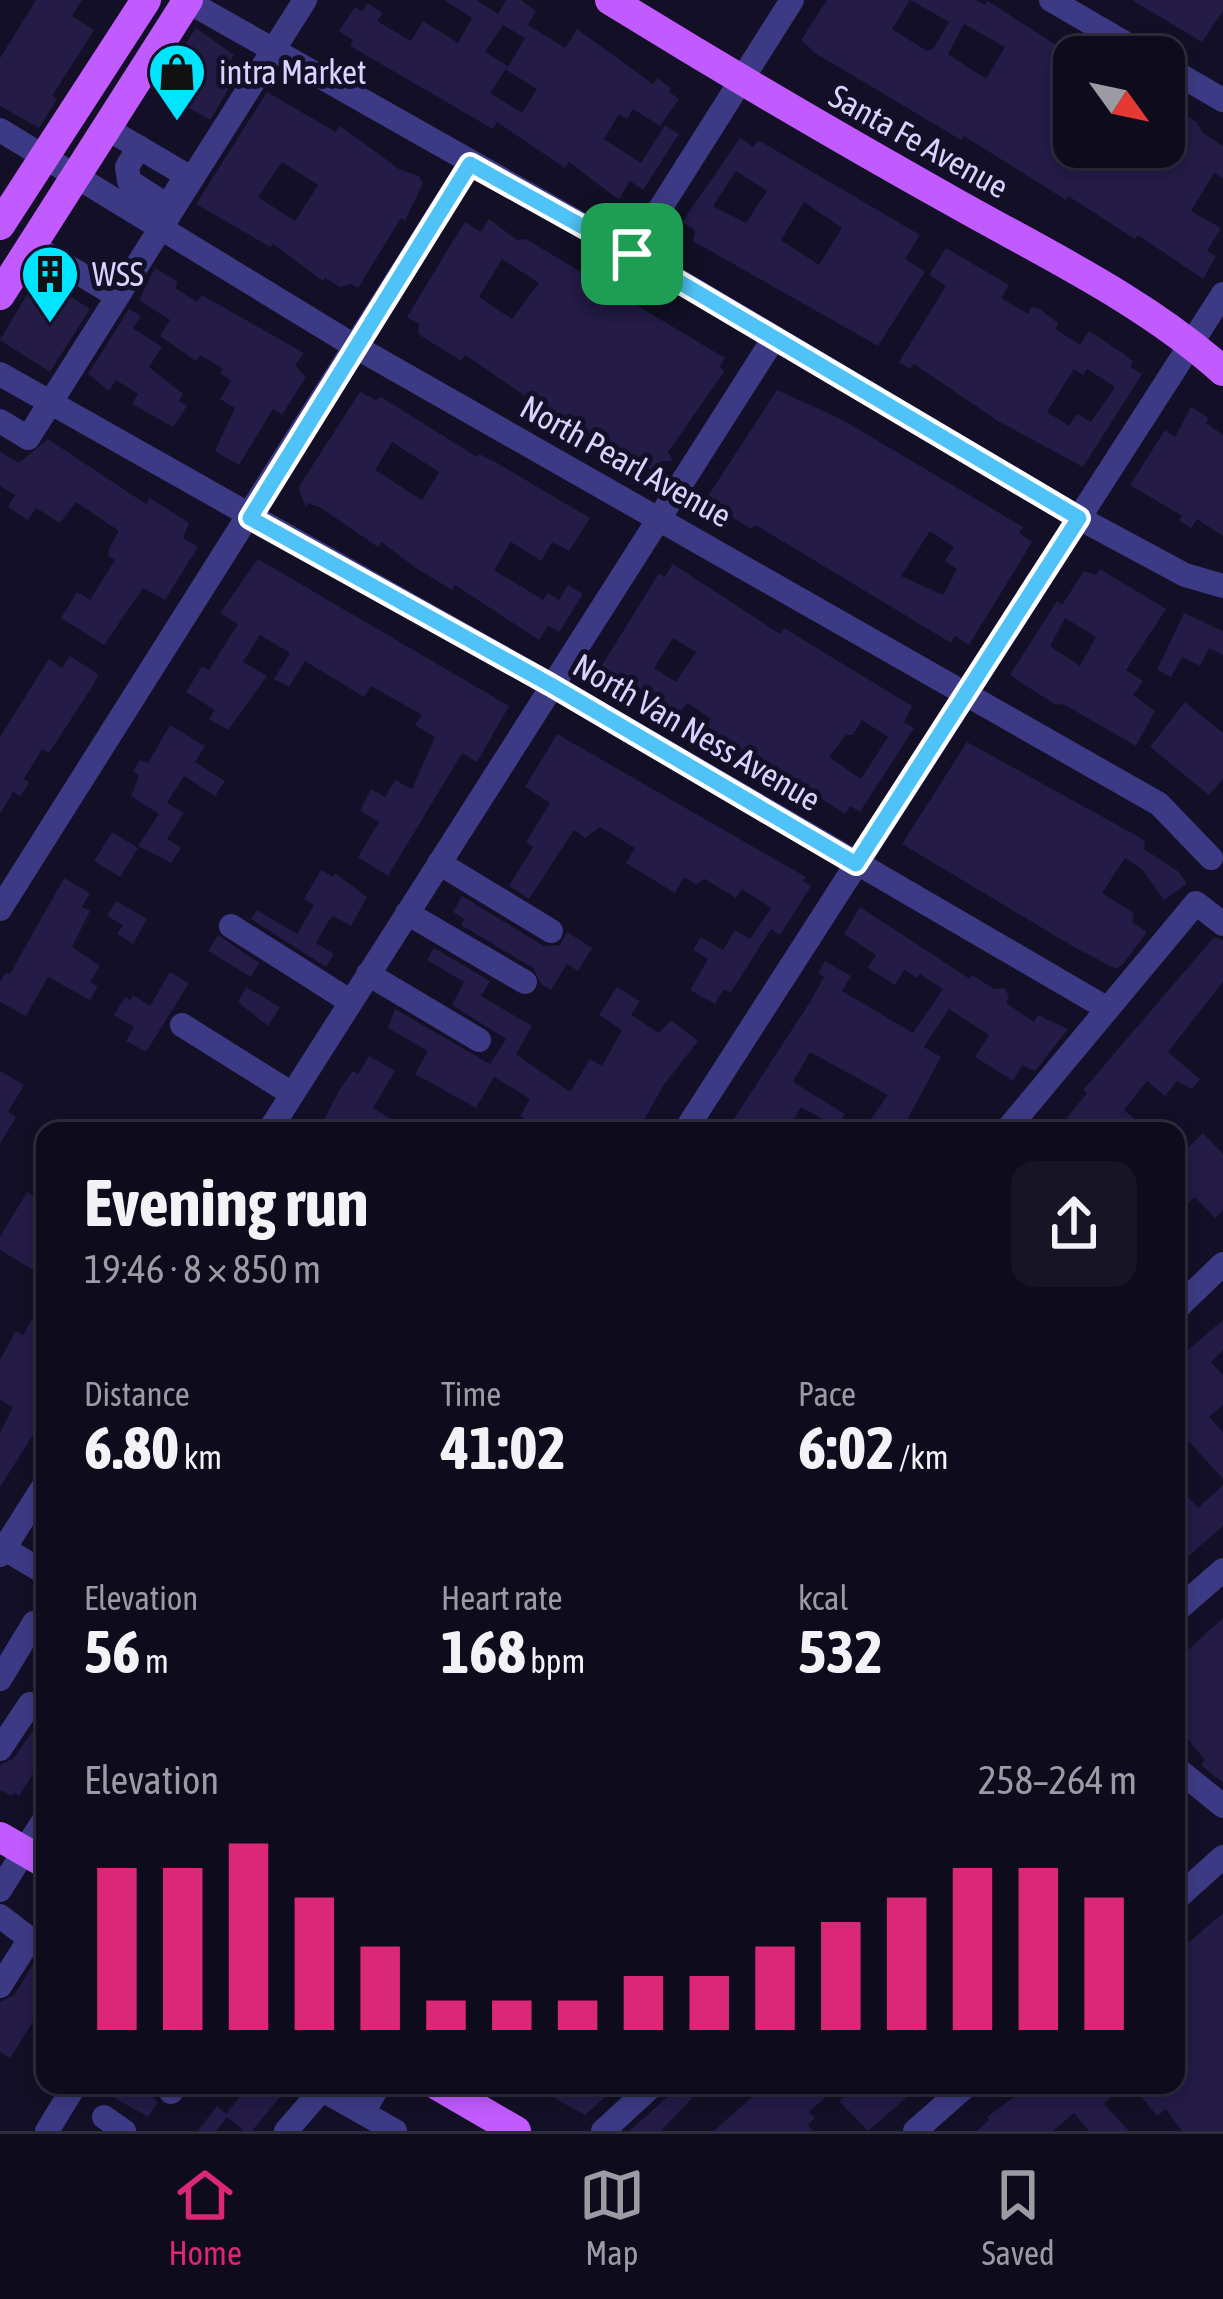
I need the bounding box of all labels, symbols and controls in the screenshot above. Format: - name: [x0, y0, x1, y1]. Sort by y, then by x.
- north arrow: [1053, 36, 1185, 168]
- map controls: [1053, 36, 1185, 168]
- shop icon: intra Market: [146, 41, 208, 123]
- place label: intra Market: [219, 53, 367, 91]
- street label: Santa Fe Avenue: [823, 76, 1015, 206]
- pin: [581, 203, 683, 305]
- icon: arrive: [599, 221, 665, 287]
- building icon: WSS: [19, 243, 81, 325]
- place label: WSS: [92, 255, 144, 293]
- street label: North Pearl Avenue: [514, 387, 738, 535]
- street label: North Van Ness Avenue: [567, 646, 827, 818]
- button: share: [1011, 1161, 1137, 1287]
- text: Evening run: [84, 1164, 369, 1240]
- text: 19:46 · 8 × 850 m: [84, 1247, 321, 1291]
- text: Distance: [84, 1375, 190, 1413]
- text: Time: [441, 1375, 501, 1413]
- text: Pace: [798, 1375, 856, 1413]
- text: 6.80: [84, 1413, 179, 1482]
- text: 41:02: [441, 1413, 566, 1482]
- text: 6:02: [798, 1413, 894, 1482]
- text: km: [179, 1438, 222, 1476]
- text: /km: [894, 1438, 948, 1476]
- text: Elevation: [84, 1579, 198, 1617]
- text: Heart rate: [441, 1579, 563, 1617]
- text: kcal: [798, 1579, 848, 1617]
- text: 56: [84, 1617, 140, 1686]
- text: 168: [441, 1617, 526, 1686]
- text: 532: [798, 1617, 883, 1686]
- text: m: [140, 1642, 169, 1680]
- text: bpm: [526, 1642, 585, 1680]
- text: Elevation: [84, 1758, 219, 1802]
- text: 258–264 m: [978, 1758, 1137, 1802]
- tab: Home: [168, 2162, 242, 2272]
- tab: Map: [579, 2162, 645, 2272]
- tab: Saved: [982, 2162, 1055, 2272]

